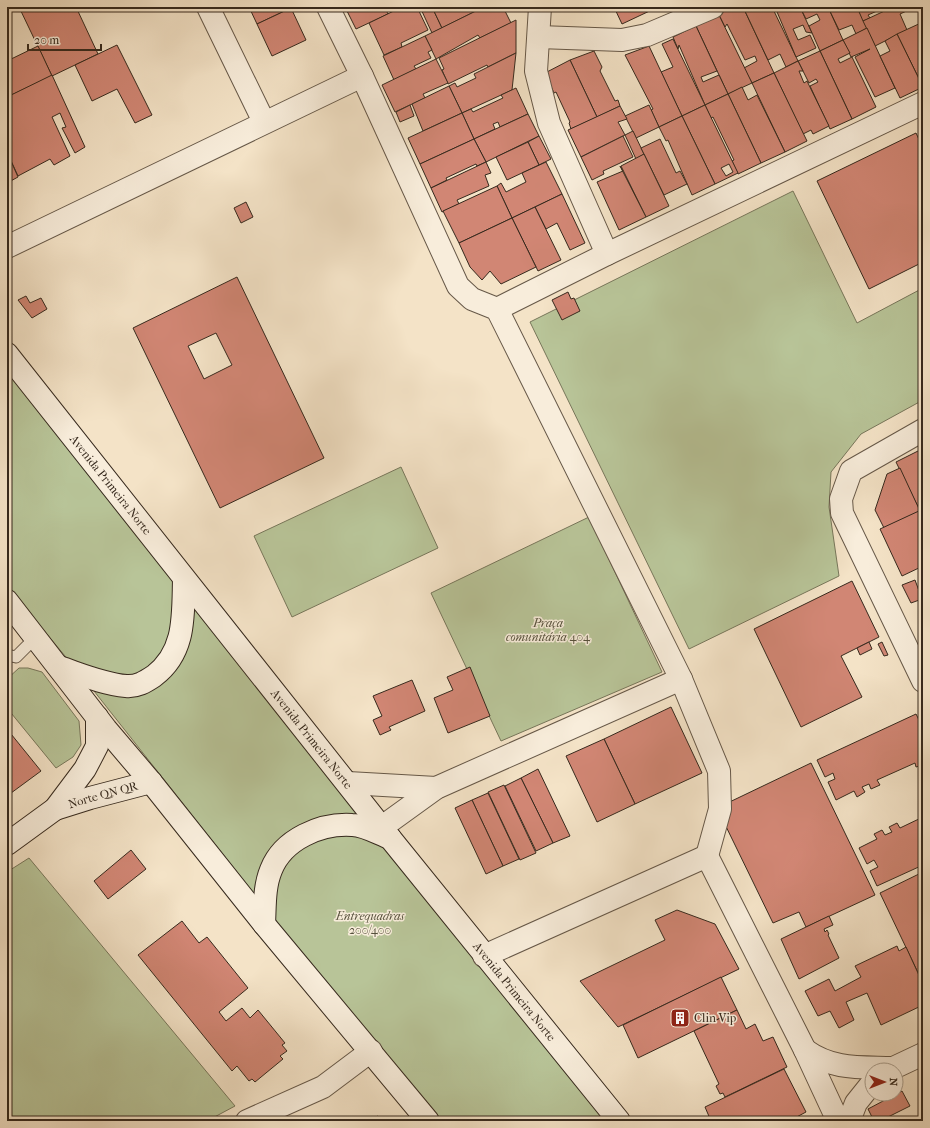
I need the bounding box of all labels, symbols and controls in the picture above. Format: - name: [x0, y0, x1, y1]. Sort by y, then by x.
- scale bar: [28, 26, 101, 52]
- text: 20 m: [34, 33, 59, 47]
- street label: Avenida Primeira Norte: [66, 432, 154, 538]
- park label: Praça comunitária 404: [506, 616, 591, 644]
- street label: Avenida Primeira Norte: [267, 686, 355, 792]
- street label: Norte QN QR: [66, 778, 140, 811]
- park label: Entrequadras 200/400: [335, 909, 405, 937]
- street label: Avenida Primeira Norte: [470, 939, 559, 1044]
- building icon: Clin Vip: [669, 1007, 691, 1029]
- place label: Clin Vip: [694, 1011, 737, 1025]
- north arrow: [864, 1062, 904, 1102]
- text: N: [887, 1078, 900, 1087]

